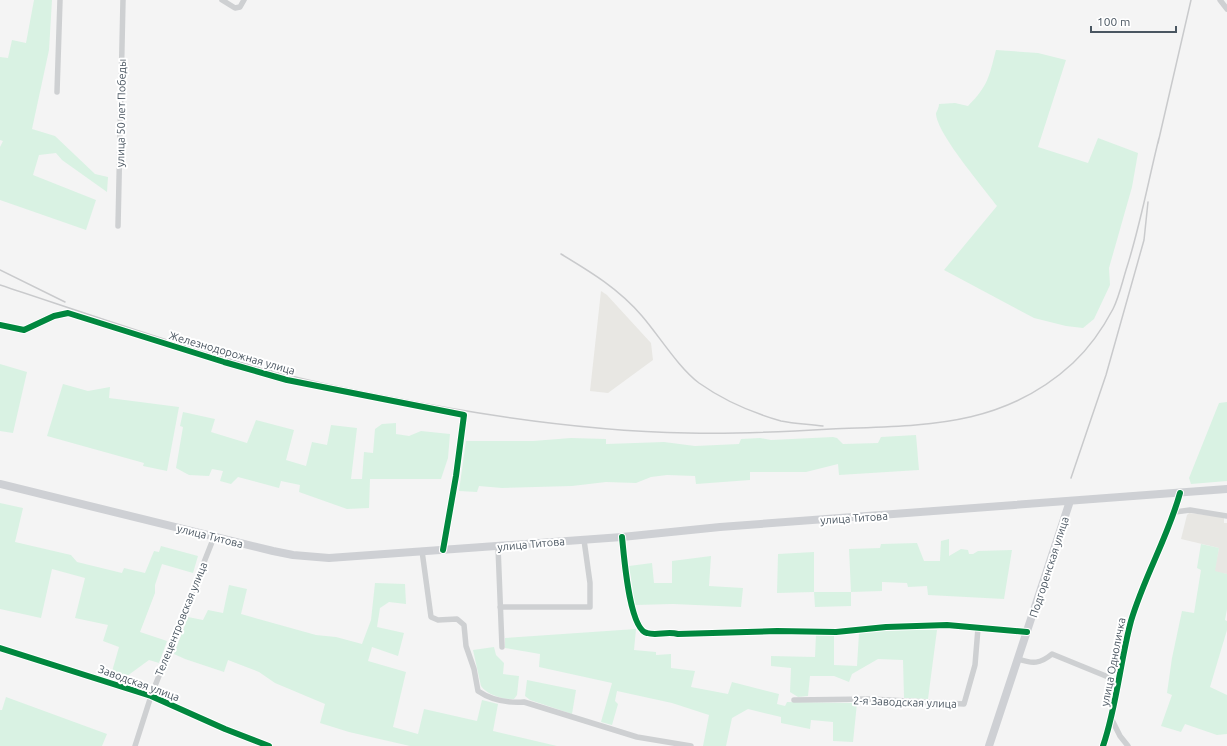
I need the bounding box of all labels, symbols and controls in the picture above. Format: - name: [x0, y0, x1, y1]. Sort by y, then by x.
- scale bar: [1091, 8, 1176, 34]
- text: 100 m: [1097, 15, 1130, 28]
- street label: улица 50 лет Победы: [114, 59, 128, 167]
- street label: Железнодорожная улица: [168, 329, 296, 377]
- street label: улица Титова: [820, 510, 888, 526]
- street label: Подгоренская улица: [1027, 515, 1071, 619]
- street label: улица Титова: [176, 522, 244, 550]
- street label: улица Титова: [497, 535, 565, 553]
- street label: Телецентровская улица: [153, 560, 209, 678]
- street label: улица Одноличка: [1098, 617, 1128, 707]
- street label: Заводская улица: [97, 663, 181, 703]
- street label: 2-я Заводская улица: [853, 694, 957, 710]

